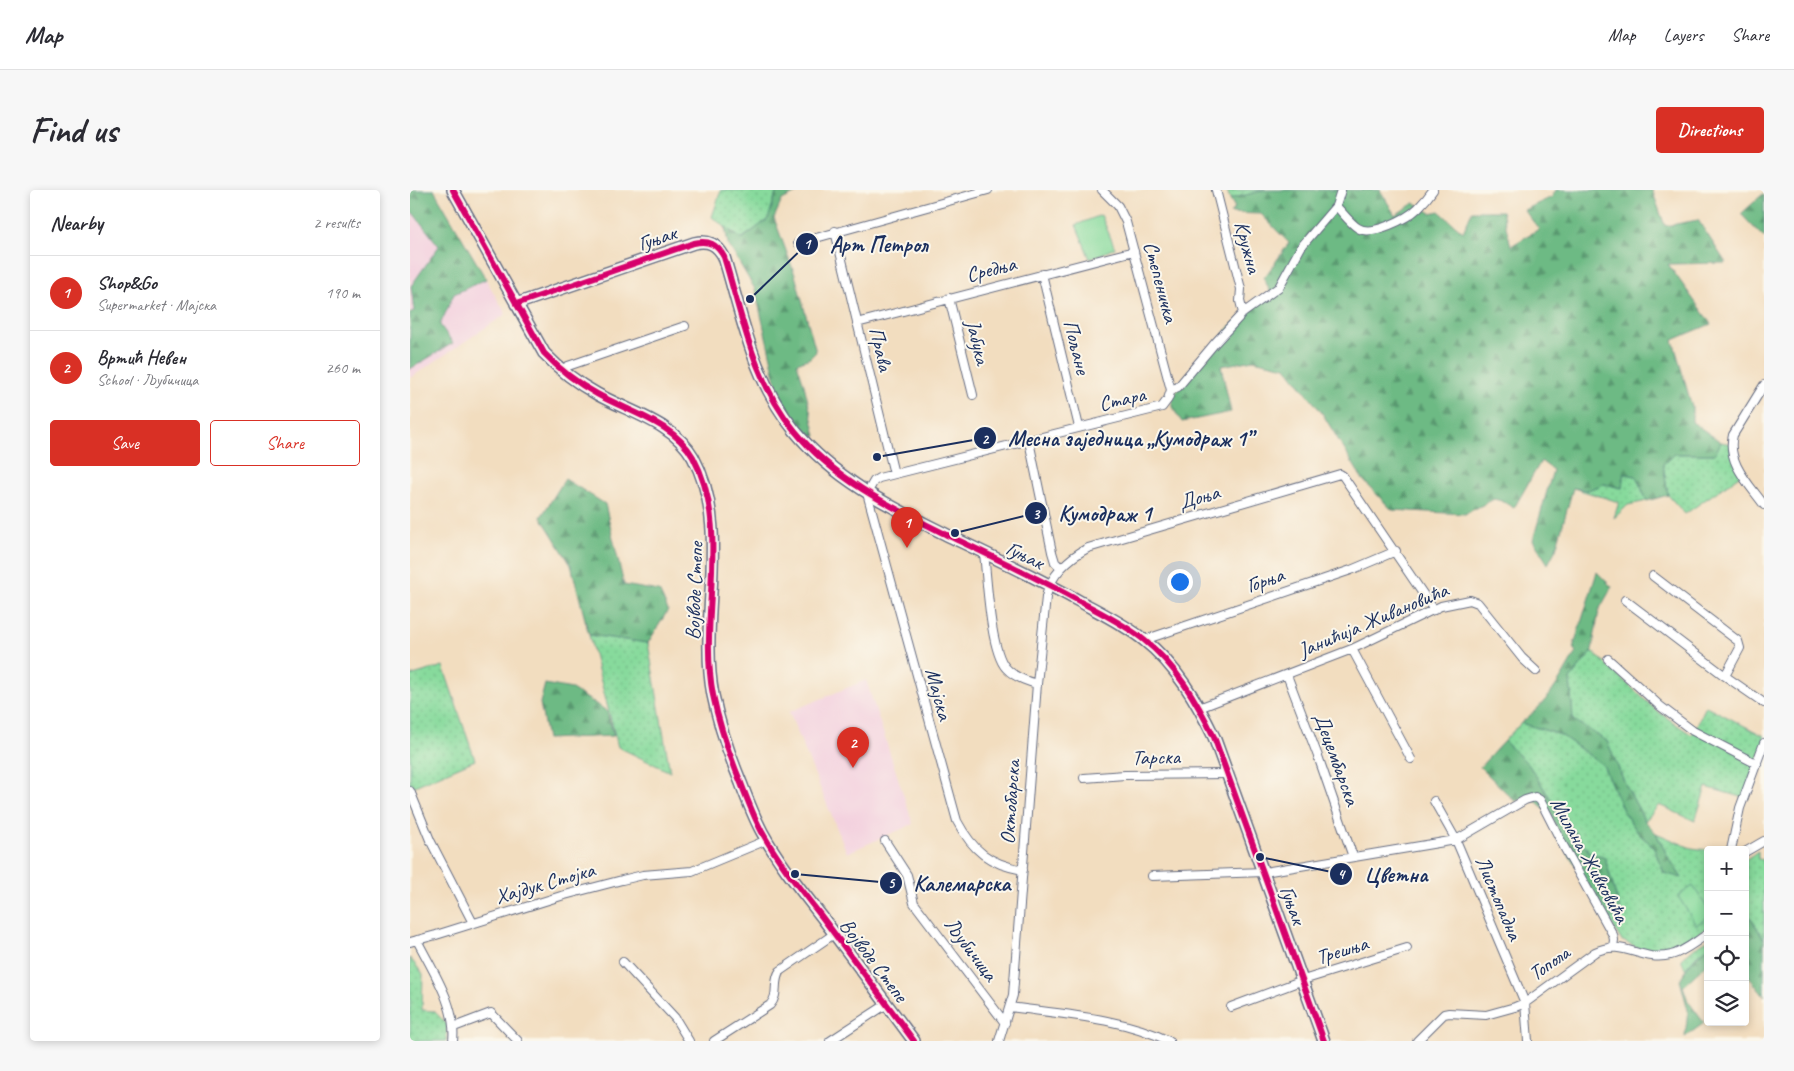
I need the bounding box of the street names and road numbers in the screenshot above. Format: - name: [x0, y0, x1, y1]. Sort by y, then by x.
- street label: Кружна: [1229, 218, 1268, 277]
- street label: Гуњак: [634, 219, 682, 256]
- street label: Степеничка: [1138, 238, 1185, 327]
- street label: Средња: [963, 250, 1020, 288]
- street label: Јабука: [960, 316, 997, 369]
- street label: Пољане: [1058, 317, 1097, 378]
- street label: Права: [863, 325, 899, 375]
- street label: Стара: [1096, 381, 1149, 417]
- street label: Доња: [1175, 478, 1224, 515]
- street label: Гуњак: [1002, 535, 1050, 576]
- street label: Војводе Степе: [679, 539, 709, 641]
- street label: Горња: [1243, 561, 1289, 599]
- street label: Јанићија Живановића: [1293, 576, 1453, 664]
- street label: Мајска: [920, 665, 959, 725]
- street label: Децембарска: [1308, 709, 1366, 811]
- street label: Тарска: [1132, 744, 1182, 770]
- street label: Октобарска: [994, 757, 1026, 845]
- street label: Милана Живковића: [1545, 793, 1636, 929]
- street label: Листопадна: [1470, 852, 1529, 946]
- street label: Хајдук Стојка: [492, 856, 599, 910]
- street label: Гуњак: [1274, 882, 1313, 930]
- street label: Љубичица: [938, 912, 1005, 988]
- street label: Војводе Степе: [834, 913, 915, 1009]
- street label: Трешња: [1313, 929, 1373, 970]
- street label: Топола: [1523, 938, 1576, 986]

